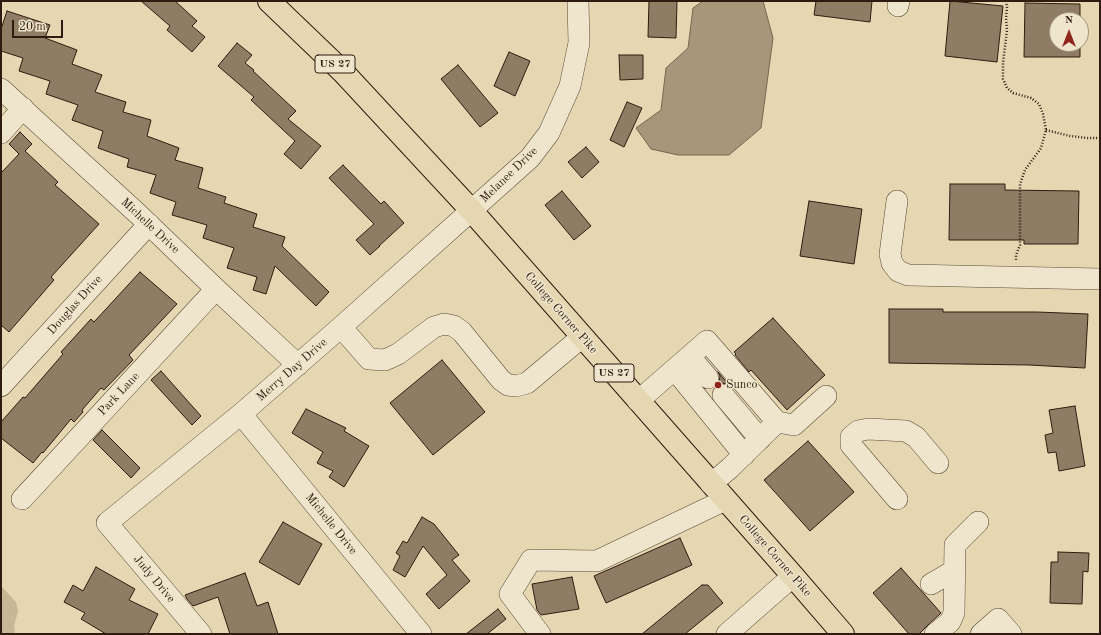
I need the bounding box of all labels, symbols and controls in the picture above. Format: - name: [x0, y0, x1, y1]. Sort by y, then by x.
- scale bar: [14, 12, 65, 38]
- north arrow: [1049, 12, 1089, 52]
- text: N: [1065, 15, 1073, 26]
- text: 20 m: [19, 21, 46, 33]
- road number: US 27: [315, 55, 355, 73]
- street label: Melanee Drive: [477, 144, 541, 206]
- street label: Michelle Drive: [118, 195, 182, 257]
- street label: College Corner Pike: [522, 269, 600, 357]
- street label: Douglas Drive: [45, 272, 105, 338]
- street label: Merry Day Drive: [254, 335, 330, 405]
- road number: US 27: [594, 364, 634, 382]
- street label: Park Lane: [95, 369, 143, 419]
- place label: Sunco: [726, 378, 758, 392]
- marker: Sunco: [713, 380, 723, 390]
- street label: Michelle Drive: [302, 490, 360, 558]
- street label: College Corner Pike: [736, 512, 814, 600]
- street label: Judy Drive: [130, 552, 178, 606]

